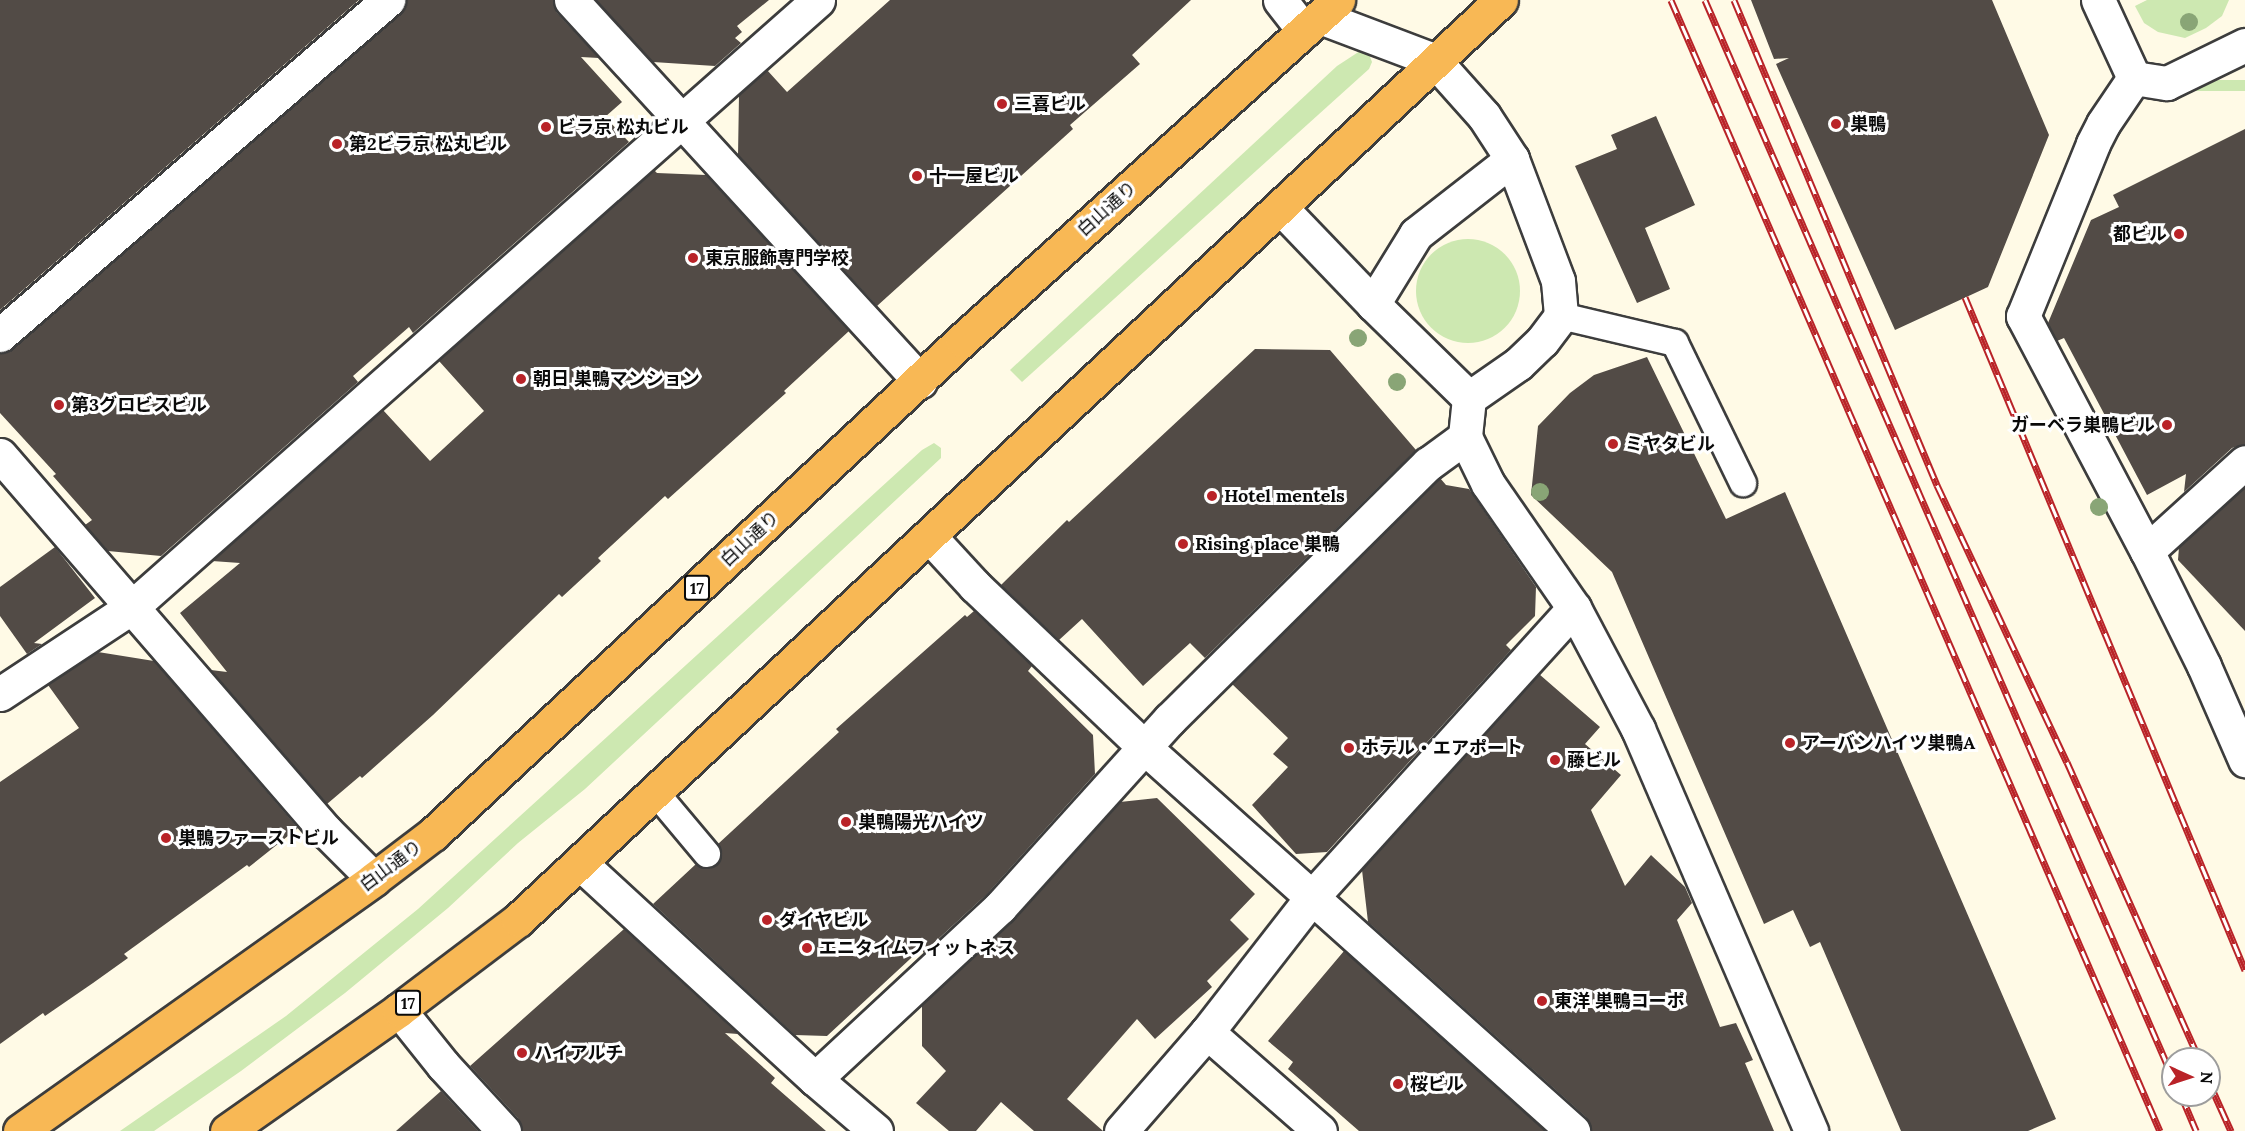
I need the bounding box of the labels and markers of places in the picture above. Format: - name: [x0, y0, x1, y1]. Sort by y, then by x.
- place label: 三喜ビル: [1014, 93, 1086, 115]
- marker: 三喜ビル: [995, 97, 1009, 111]
- place label: 巣鴨: [1850, 113, 1886, 135]
- marker: 巣鴨: [1827, 115, 1845, 133]
- place label: ビラ京 松丸ビル: [558, 116, 689, 138]
- marker: ビラ京 松丸ビル: [539, 120, 553, 134]
- place label: 第2ビラ京 松丸ビル: [349, 133, 507, 155]
- marker: 第2ビラ京 松丸ビル: [330, 137, 344, 151]
- place label: 十一屋ビル: [929, 165, 1019, 187]
- marker: 十一屋ビル: [910, 169, 924, 183]
- place label: 都ビル: [2113, 223, 2167, 245]
- marker: 都ビル: [2172, 227, 2186, 241]
- place label: 東京服飾専門学校: [705, 247, 849, 269]
- marker: 東京服飾専門学校: [686, 251, 700, 265]
- place label: 朝日 巣鴨マンション: [533, 368, 700, 390]
- marker: 朝日 巣鴨マンション: [514, 372, 528, 386]
- place label: 第3グロビスビル: [71, 394, 207, 416]
- marker: 第3グロビスビル: [52, 398, 66, 412]
- place label: ガーベラ巣鴨ビル: [2011, 414, 2155, 436]
- marker: ガーベラ巣鴨ビル: [2160, 418, 2174, 432]
- place label: ミヤタビル: [1625, 433, 1715, 455]
- marker: ミヤタビル: [1606, 437, 1620, 451]
- place label: Hotel mentels: [1224, 485, 1345, 507]
- marker: Hotel mentels: [1205, 489, 1219, 503]
- place label: Rising place 巣鴨: [1195, 533, 1340, 555]
- marker: Rising place 巣鴨: [1176, 537, 1190, 551]
- place label: アーバンハイツ巣鴨A: [1802, 732, 1975, 754]
- marker: アーバンハイツ巣鴨A: [1783, 736, 1797, 750]
- place label: ホテル・エアポート: [1361, 737, 1523, 759]
- marker: ホテル・エアポート: [1342, 741, 1356, 755]
- place label: 藤ビル: [1567, 749, 1621, 771]
- marker: 藤ビル: [1548, 753, 1562, 767]
- place label: 巣鴨陽光ハイツ: [858, 811, 984, 833]
- marker: 巣鴨陽光ハイツ: [839, 815, 853, 829]
- place label: 巣鴨ファーストビル: [178, 827, 340, 849]
- marker: 巣鴨ファーストビル: [159, 831, 173, 845]
- place label: ダイヤビル: [779, 909, 869, 931]
- marker: ダイヤビル: [760, 913, 774, 927]
- place label: エニタイムフィットネス: [819, 937, 1017, 959]
- marker: エニタイムフィットネス: [800, 941, 814, 955]
- place label: 東洋 巣鴨コーポ: [1554, 990, 1685, 1012]
- marker: 東洋 巣鴨コーポ: [1535, 994, 1549, 1008]
- place label: ハイアルチ: [534, 1042, 624, 1064]
- marker: ハイアルチ: [515, 1046, 529, 1060]
- place label: 桜ビル: [1410, 1073, 1464, 1095]
- marker: 桜ビル: [1391, 1077, 1405, 1091]

